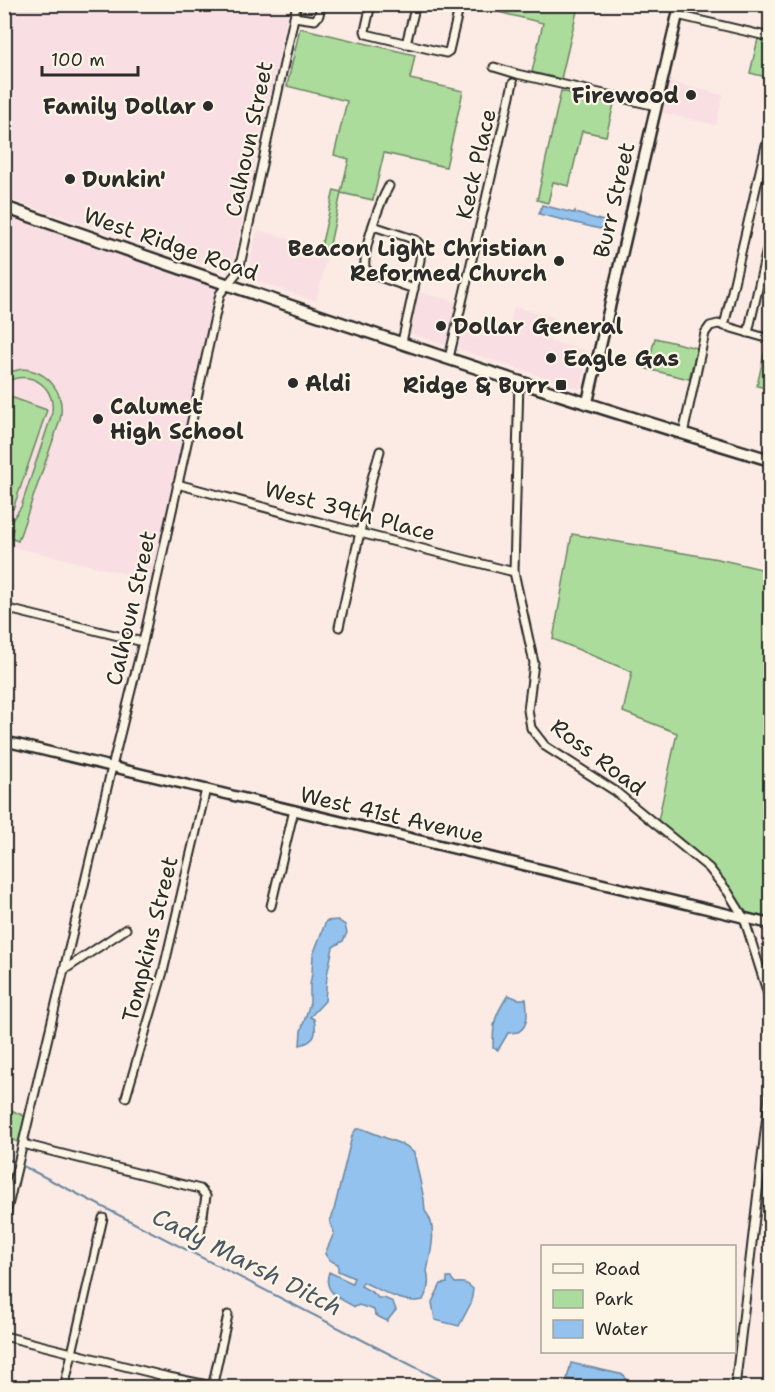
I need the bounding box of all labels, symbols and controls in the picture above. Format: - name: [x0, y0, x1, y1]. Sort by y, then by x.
- scale bar: [42, 39, 138, 77]
- text: 100 m: [51, 48, 105, 72]
- street label: Calhoun Street: [218, 59, 280, 219]
- place label: Firewood: [572, 81, 679, 110]
- marker: Firewood: [684, 88, 698, 102]
- place label: Family Dollar: [43, 92, 196, 121]
- marker: Family Dollar: [201, 99, 215, 113]
- street label: Keck Place: [449, 106, 503, 222]
- street label: Burr Street: [587, 139, 641, 261]
- place label: Dunkin': [82, 165, 166, 194]
- marker: Dunkin': [63, 172, 77, 186]
- street label: West Ridge Road: [80, 200, 262, 288]
- place label: Beacon Light Christian Reformed Church: [288, 234, 547, 288]
- marker: Beacon Light Christian Reformed Church: [552, 254, 566, 268]
- place label: Dollar General: [453, 312, 624, 341]
- marker: Dollar General: [434, 319, 448, 333]
- place label: Eagle Gas: [563, 344, 679, 373]
- marker: Eagle Gas: [544, 351, 558, 365]
- place label: Aldi: [305, 369, 351, 398]
- place label: Ridge & Burr: [403, 371, 549, 400]
- marker: Aldi: [286, 376, 300, 390]
- marker: Ridge & Burr: [554, 378, 568, 392]
- place label: Calumet High School: [110, 392, 244, 446]
- marker: Calumet High School: [91, 412, 105, 426]
- street label: West 39th Place: [261, 474, 439, 548]
- street label: Calhoun Street: [99, 528, 163, 688]
- street label: Ross Road: [545, 712, 651, 802]
- street label: West 41st Avenue: [297, 780, 487, 850]
- street label: Tompkins Street: [115, 853, 185, 1025]
- water label: Cady Marsh Ditch: [147, 1200, 347, 1324]
- legend: [541, 1245, 736, 1353]
- text: Road: [595, 1257, 640, 1281]
- text: Park: [595, 1287, 634, 1311]
- text: Water: [595, 1317, 648, 1341]

